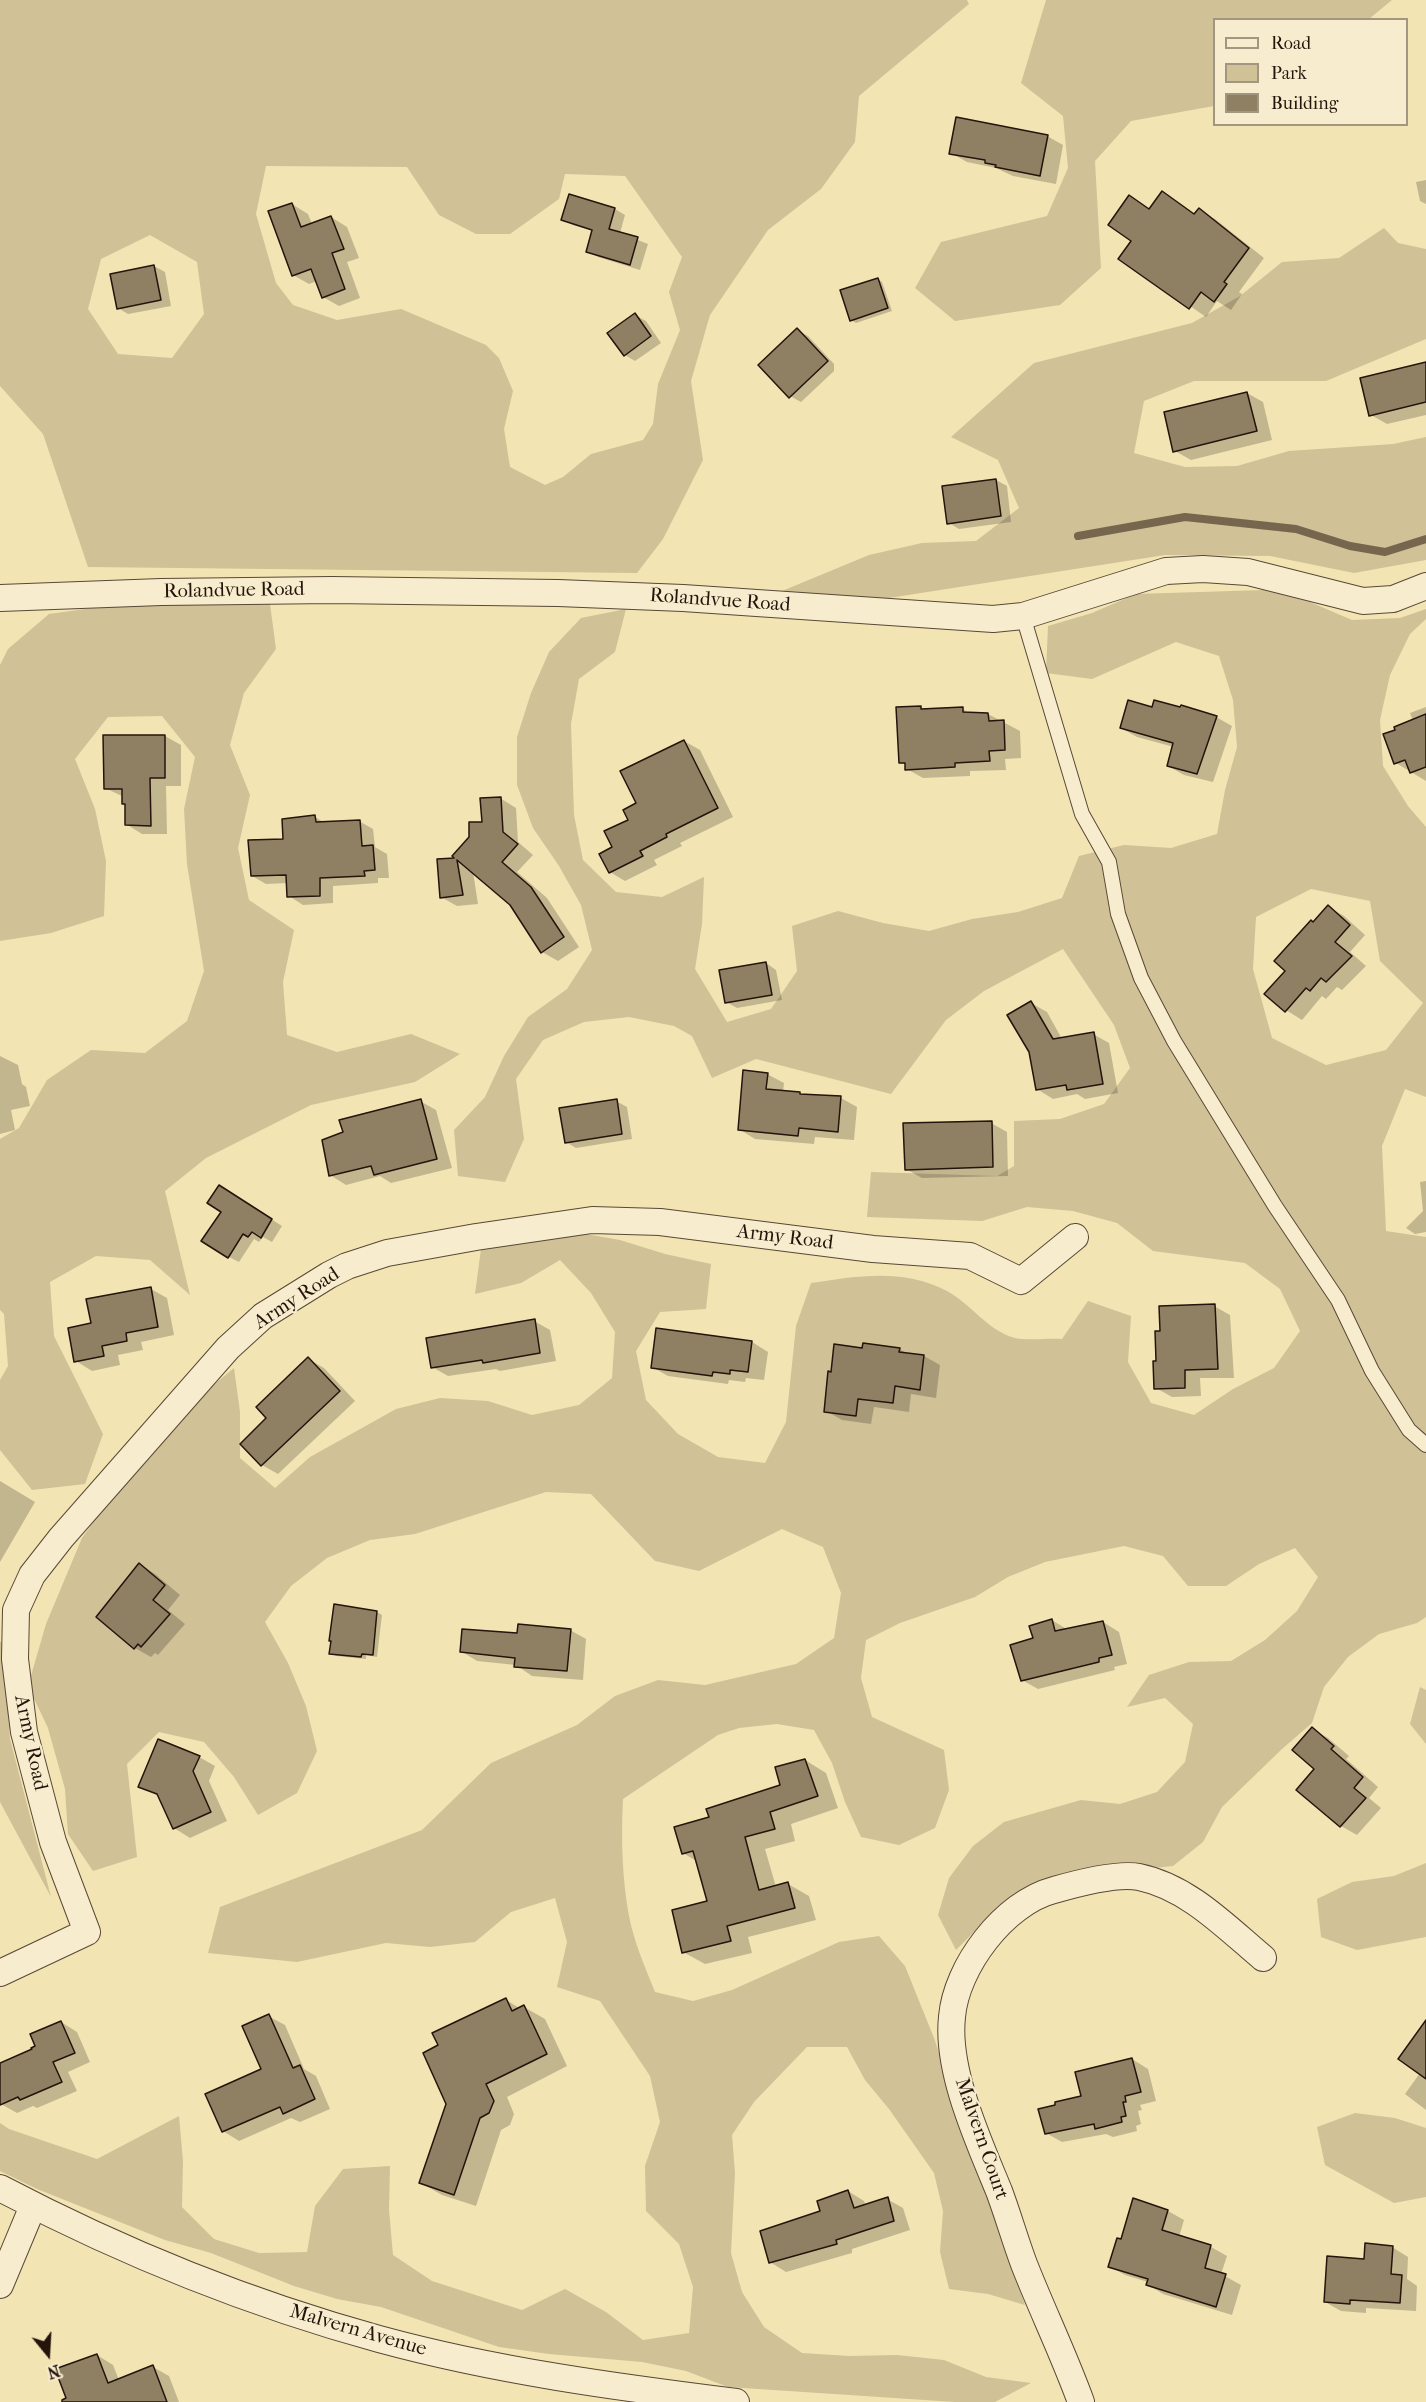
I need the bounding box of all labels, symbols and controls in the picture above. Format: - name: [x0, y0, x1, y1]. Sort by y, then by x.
- legend: [1213, 18, 1408, 126]
- text: Road: [1271, 33, 1311, 54]
- text: Park: [1271, 63, 1307, 84]
- text: Building: [1271, 93, 1338, 114]
- street label: Rolandvue Road: [163, 578, 305, 604]
- street label: Rolandvue Road: [649, 584, 791, 618]
- street label: Army Road: [735, 1220, 835, 1256]
- street label: Army Road: [250, 1263, 344, 1335]
- street label: Army Road: [8, 1693, 52, 1793]
- street label: Malvern Court: [949, 2075, 1013, 2203]
- street label: Malvern Avenue: [287, 2300, 429, 2362]
- north arrow: [18, 2324, 78, 2384]
- text: N: [45, 2361, 62, 2383]

